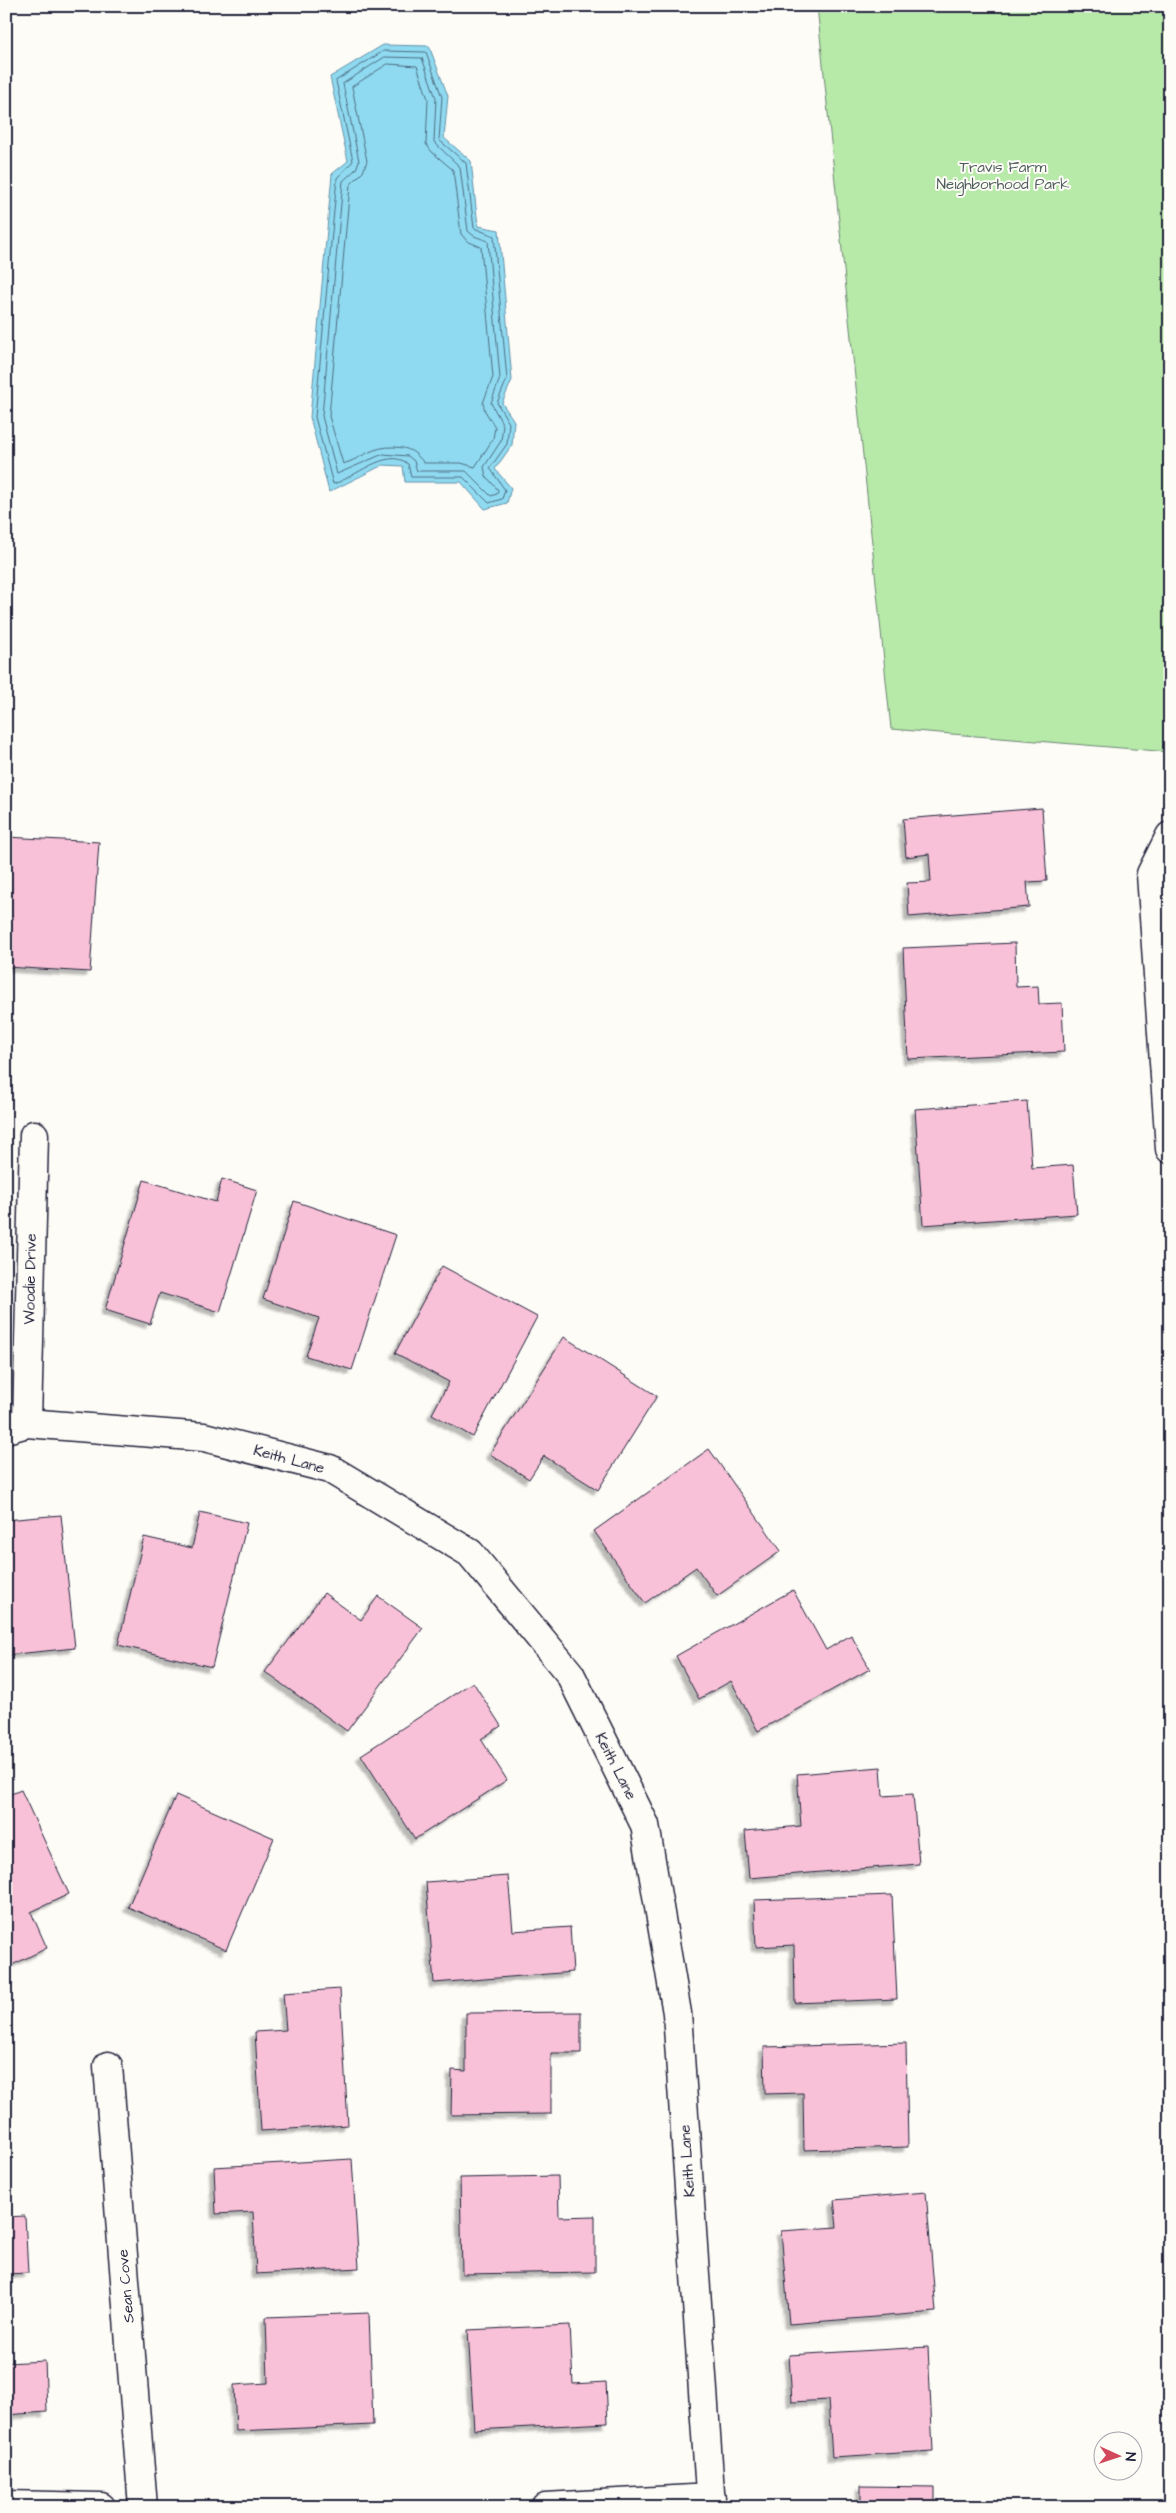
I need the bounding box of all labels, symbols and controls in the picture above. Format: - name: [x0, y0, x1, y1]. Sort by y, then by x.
- park label: Travis Farm Neighborhood Park: [937, 157, 1069, 196]
- street label: Woodie Drive: [19, 1233, 41, 1325]
- street label: Keith Lane: [251, 1439, 327, 1479]
- street label: Keith Lane: [590, 1729, 642, 1803]
- street label: Keith Lane: [674, 2124, 700, 2198]
- street label: Sean Cove: [112, 2248, 140, 2324]
- north arrow: [1094, 2430, 1144, 2480]
- text: N: [1120, 2452, 1140, 2462]

